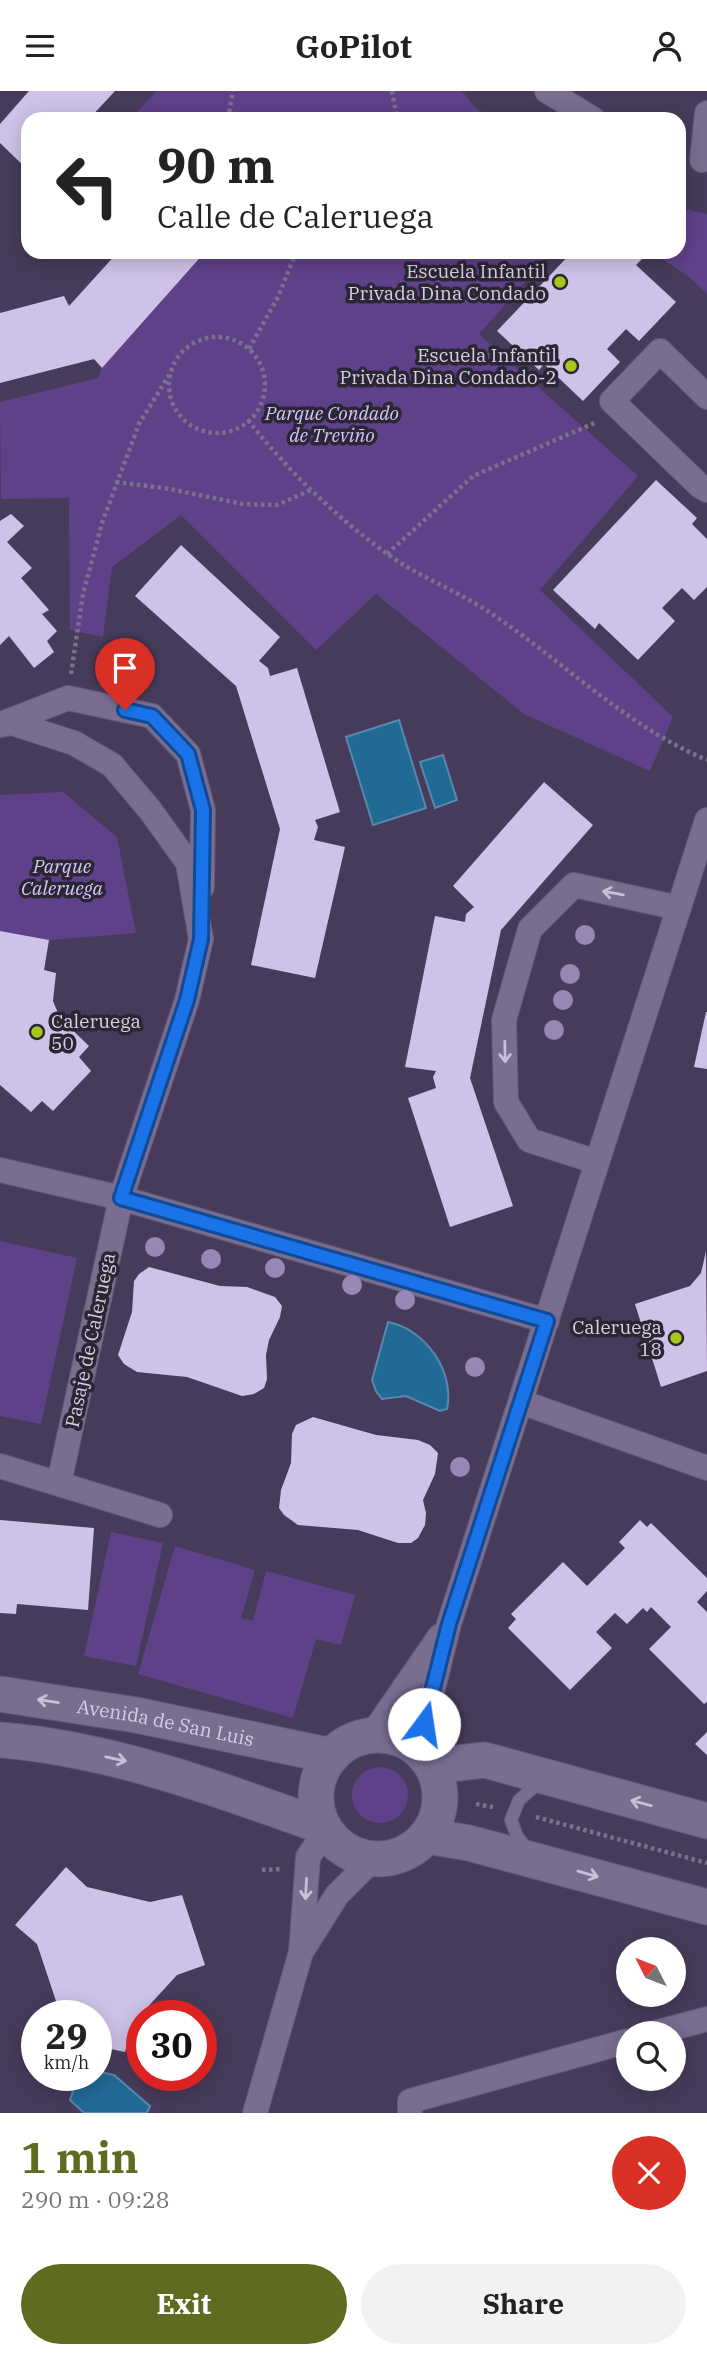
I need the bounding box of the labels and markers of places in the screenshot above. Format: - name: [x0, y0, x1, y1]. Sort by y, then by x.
- place label: Escuela Infantil Privada Dina Condado: [348, 259, 546, 305]
- marker: Escuela Infantil Privada Dina Condado: [552, 274, 568, 290]
- place label: Escuela Infantil Privada Dina Condado-2: [340, 343, 557, 389]
- marker: Escuela Infantil Privada Dina Condado-2: [563, 358, 579, 374]
- pin: [95, 638, 155, 710]
- place label: Caleruega 50: [51, 1009, 141, 1055]
- marker: Caleruega 50: [29, 1024, 45, 1040]
- place label: Caleruega 18: [572, 1315, 662, 1361]
- marker: Caleruega 18: [668, 1330, 684, 1346]

